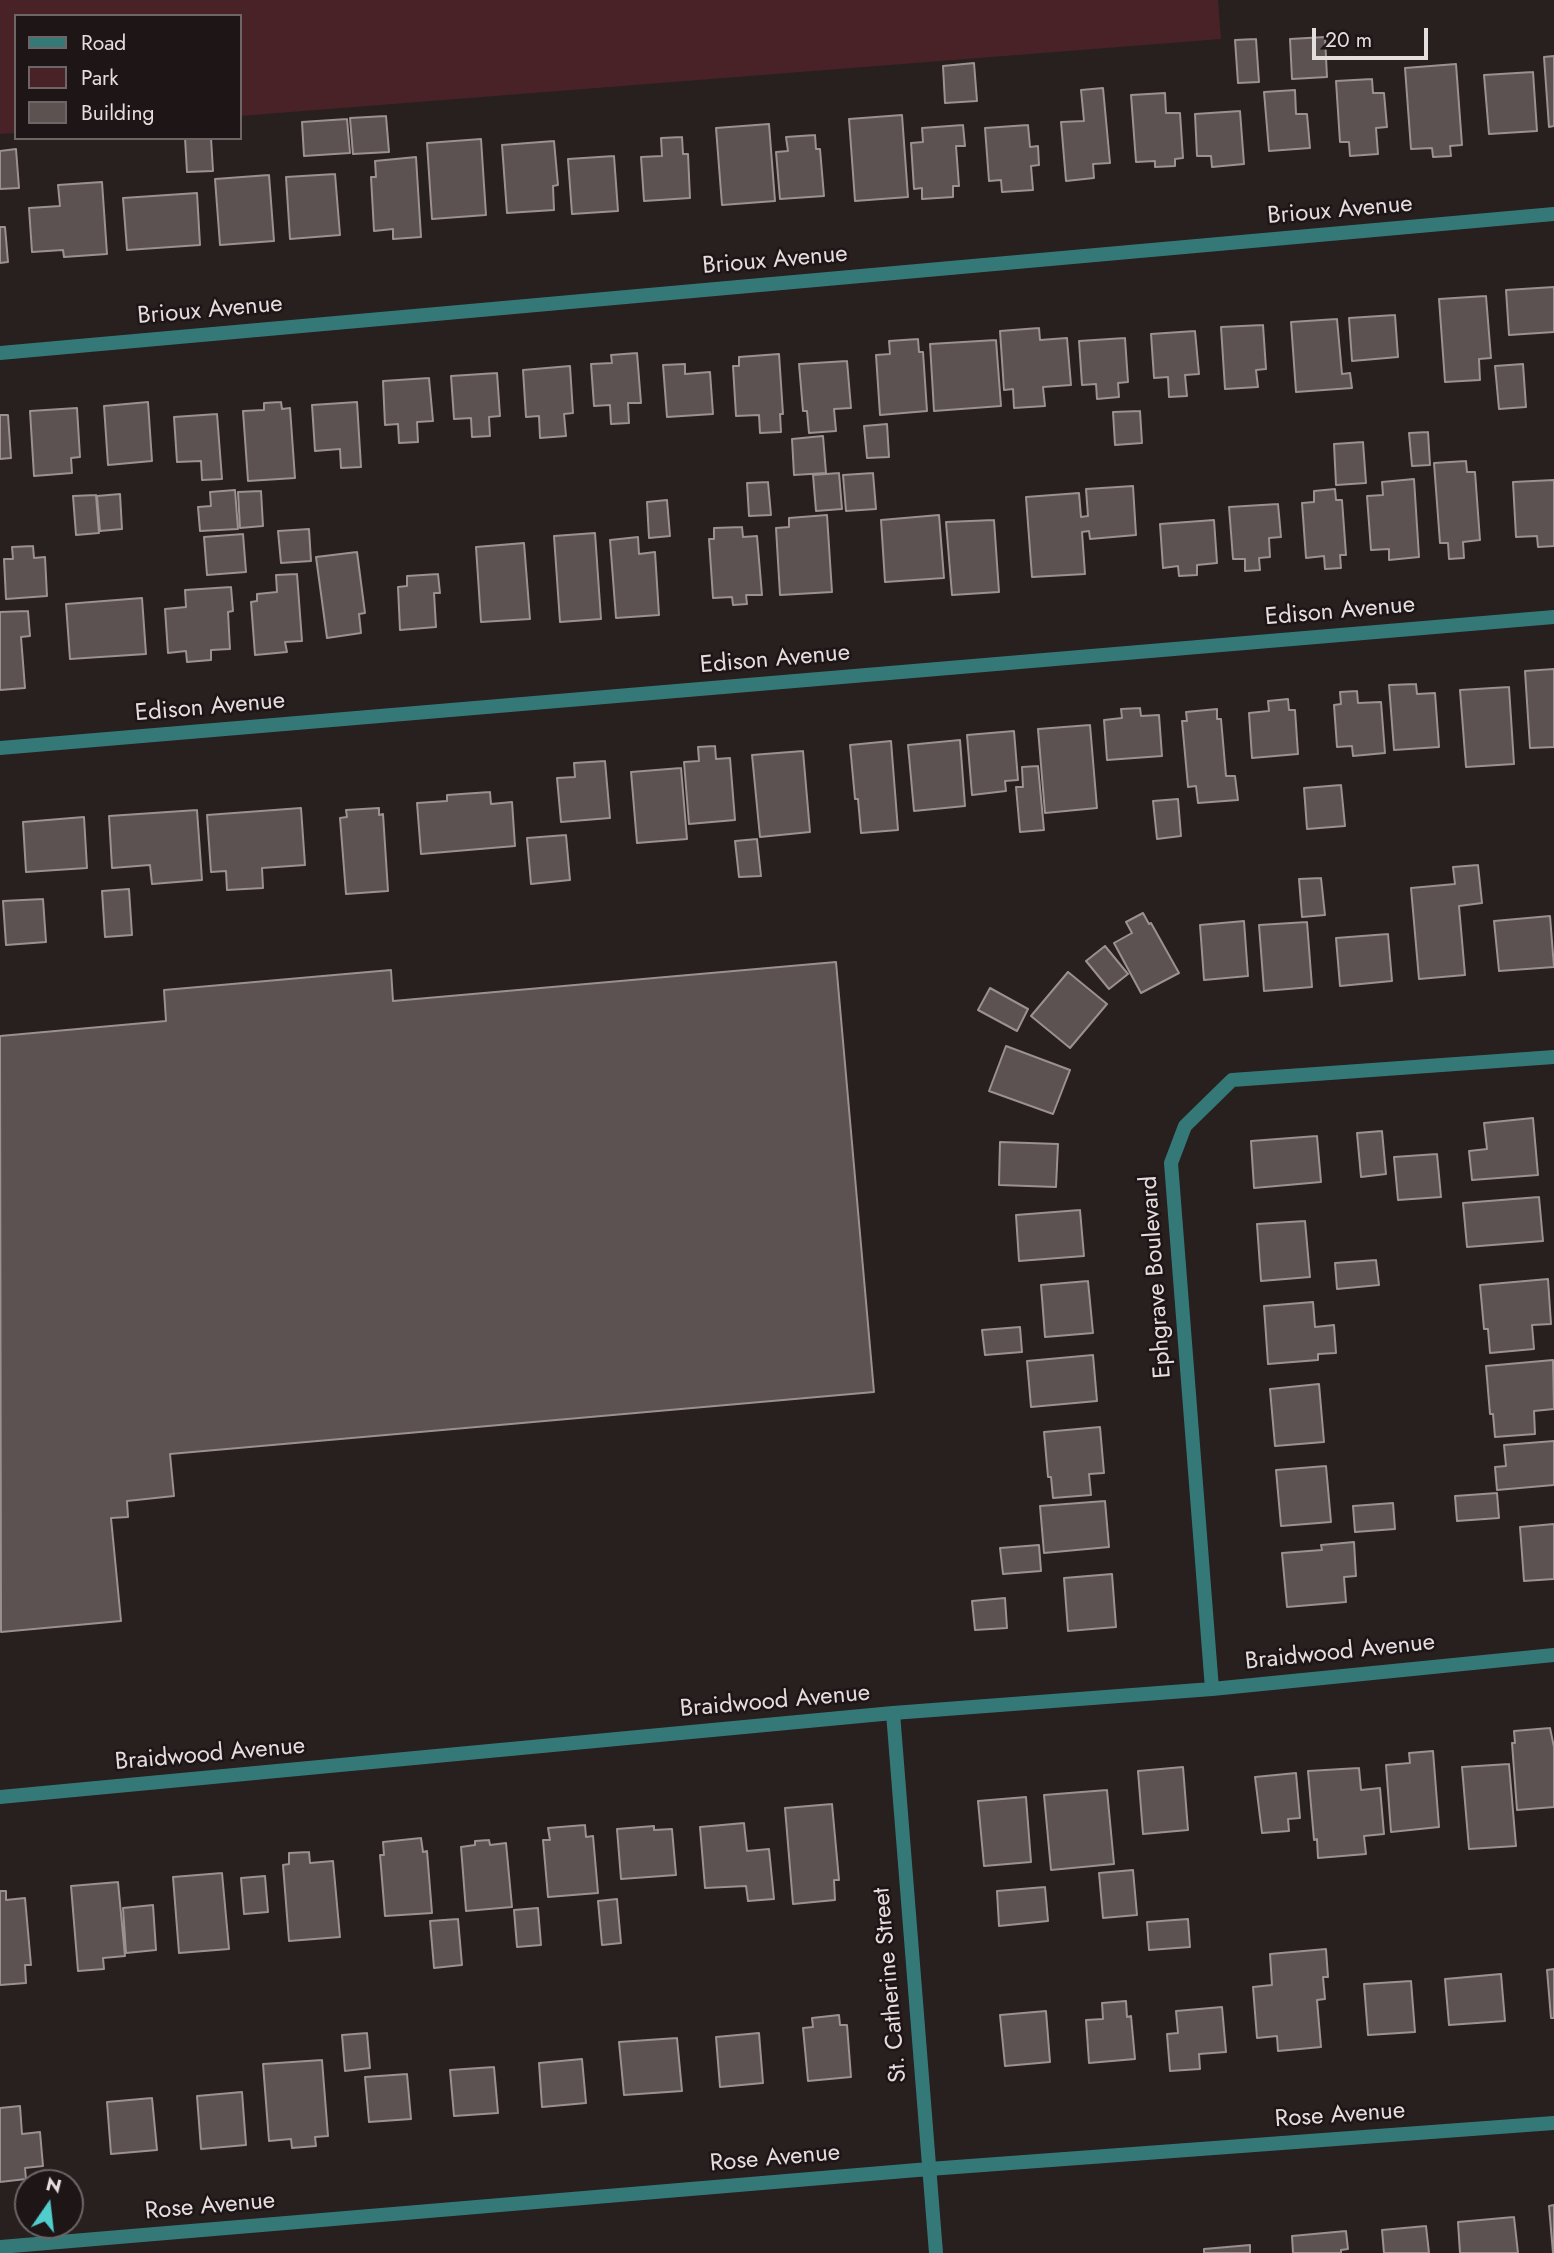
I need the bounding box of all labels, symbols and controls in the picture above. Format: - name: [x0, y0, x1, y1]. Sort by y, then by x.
- legend: [14, 14, 242, 140]
- scale bar: [1316, 14, 1432, 58]
- text: 20 m: [1325, 25, 1372, 55]
- text: Road: [81, 28, 126, 58]
- text: Park: [81, 63, 118, 93]
- text: Building: [81, 98, 154, 128]
- street label: Brioux Avenue: [1266, 190, 1414, 232]
- street label: Brioux Avenue: [701, 240, 849, 282]
- street label: Brioux Avenue: [136, 290, 284, 332]
- street label: Edison Avenue: [1264, 591, 1416, 633]
- street label: Edison Avenue: [699, 639, 851, 681]
- street label: Edison Avenue: [134, 687, 286, 729]
- street label: Ephgrave Boulevard: [1136, 1175, 1178, 1379]
- street label: Braidwood Avenue: [1244, 1629, 1436, 1677]
- street label: Braidwood Avenue: [679, 1679, 871, 1725]
- street label: Braidwood Avenue: [114, 1732, 306, 1778]
- street label: St. Catherine Street: [868, 1886, 914, 2084]
- street label: Rose Avenue: [1274, 2097, 1406, 2135]
- street label: Rose Avenue: [709, 2139, 841, 2179]
- north arrow: [14, 2169, 84, 2239]
- text: N: [43, 2170, 64, 2200]
- street label: Rose Avenue: [144, 2187, 276, 2227]

